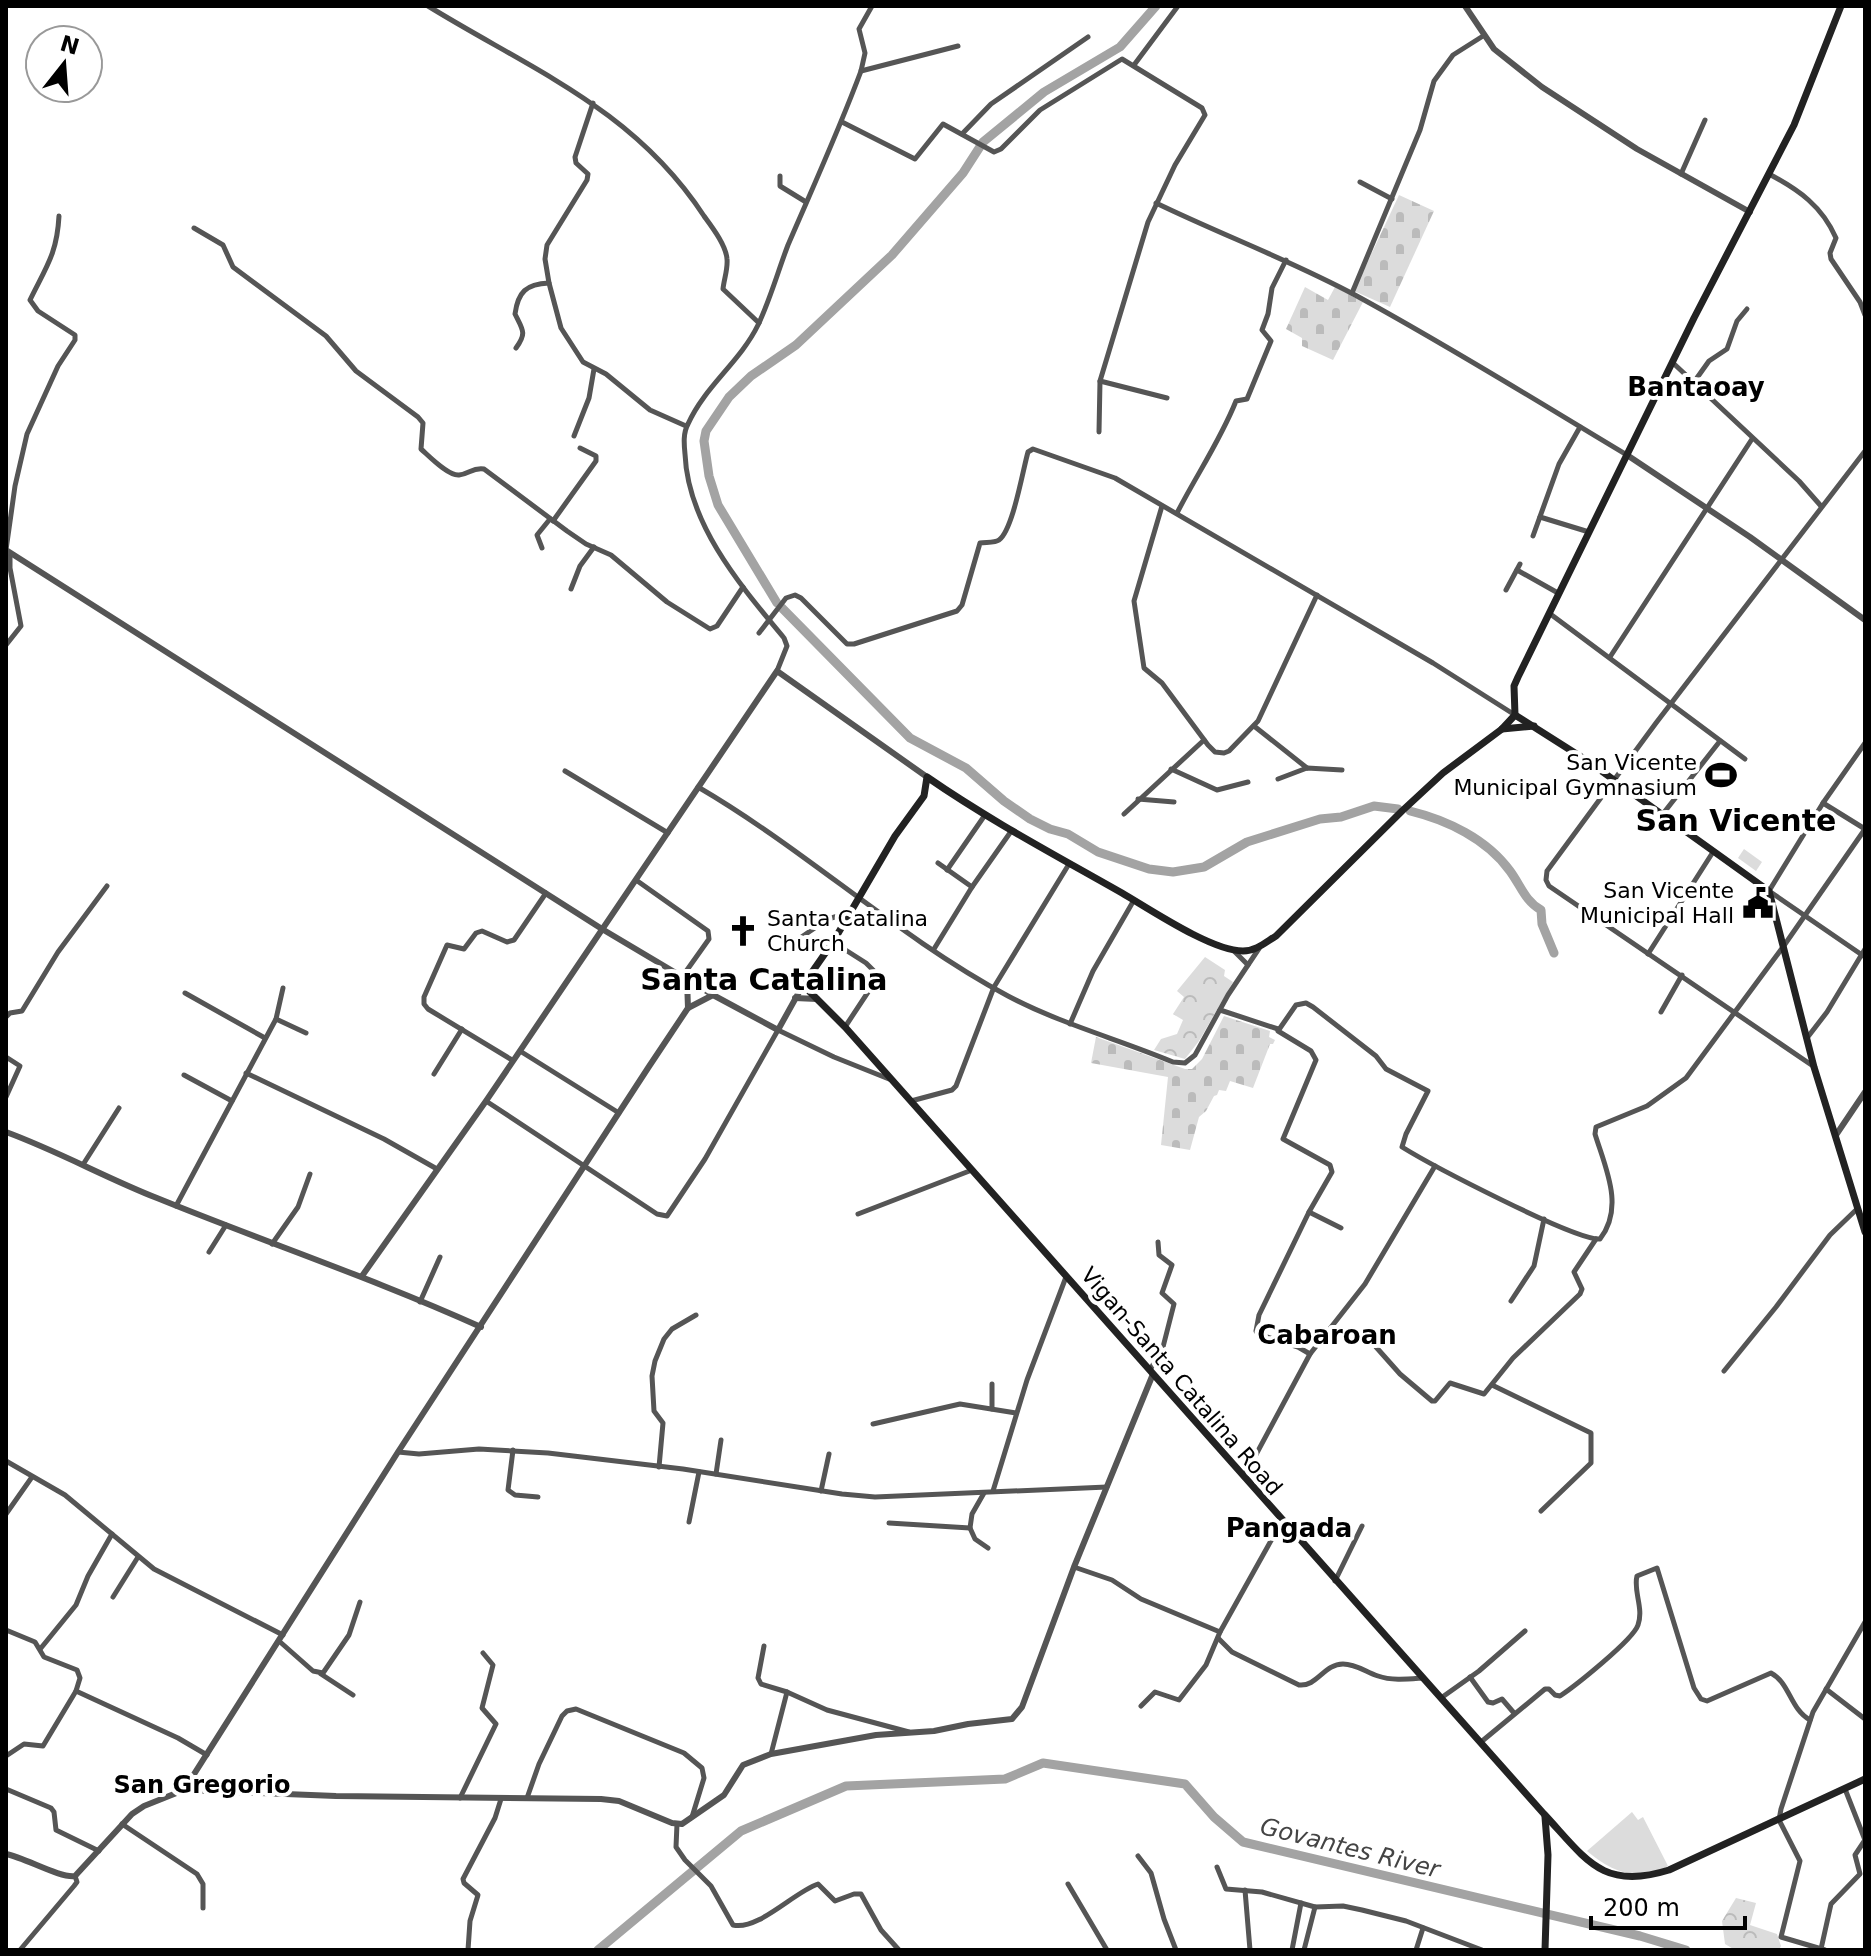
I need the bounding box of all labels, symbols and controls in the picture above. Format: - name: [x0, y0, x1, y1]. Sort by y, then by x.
- north arrow: [24, 24, 104, 104]
- text: N: [57, 31, 82, 60]
- district label: Bantaoay: [1627, 372, 1765, 402]
- place label: San Vicente Municipal Gymnasium: [1453, 750, 1697, 800]
- sports icon: San Vicente Municipal Gymnasium: [1704, 758, 1738, 792]
- district label: San Vicente: [1636, 803, 1836, 838]
- place label: San Vicente Municipal Hall: [1580, 878, 1734, 928]
- public building icon: San Vicente Municipal Hall: [1741, 886, 1775, 920]
- place label: Santa Catalina Church: [767, 906, 928, 956]
- church icon: Santa Catalina Church: [726, 914, 760, 948]
- district label: Santa Catalina: [640, 962, 888, 997]
- street label: Vigan-Santa Catalina Road: [1076, 1262, 1287, 1500]
- district label: Cabaroan: [1257, 1320, 1397, 1350]
- district label: Pangada: [1226, 1513, 1352, 1543]
- district label: San Gregorio: [114, 1771, 290, 1799]
- water label: Govantes River: [1257, 1812, 1445, 1884]
- scale bar: [1591, 1880, 1745, 1930]
- text: 200 m: [1603, 1894, 1680, 1922]

